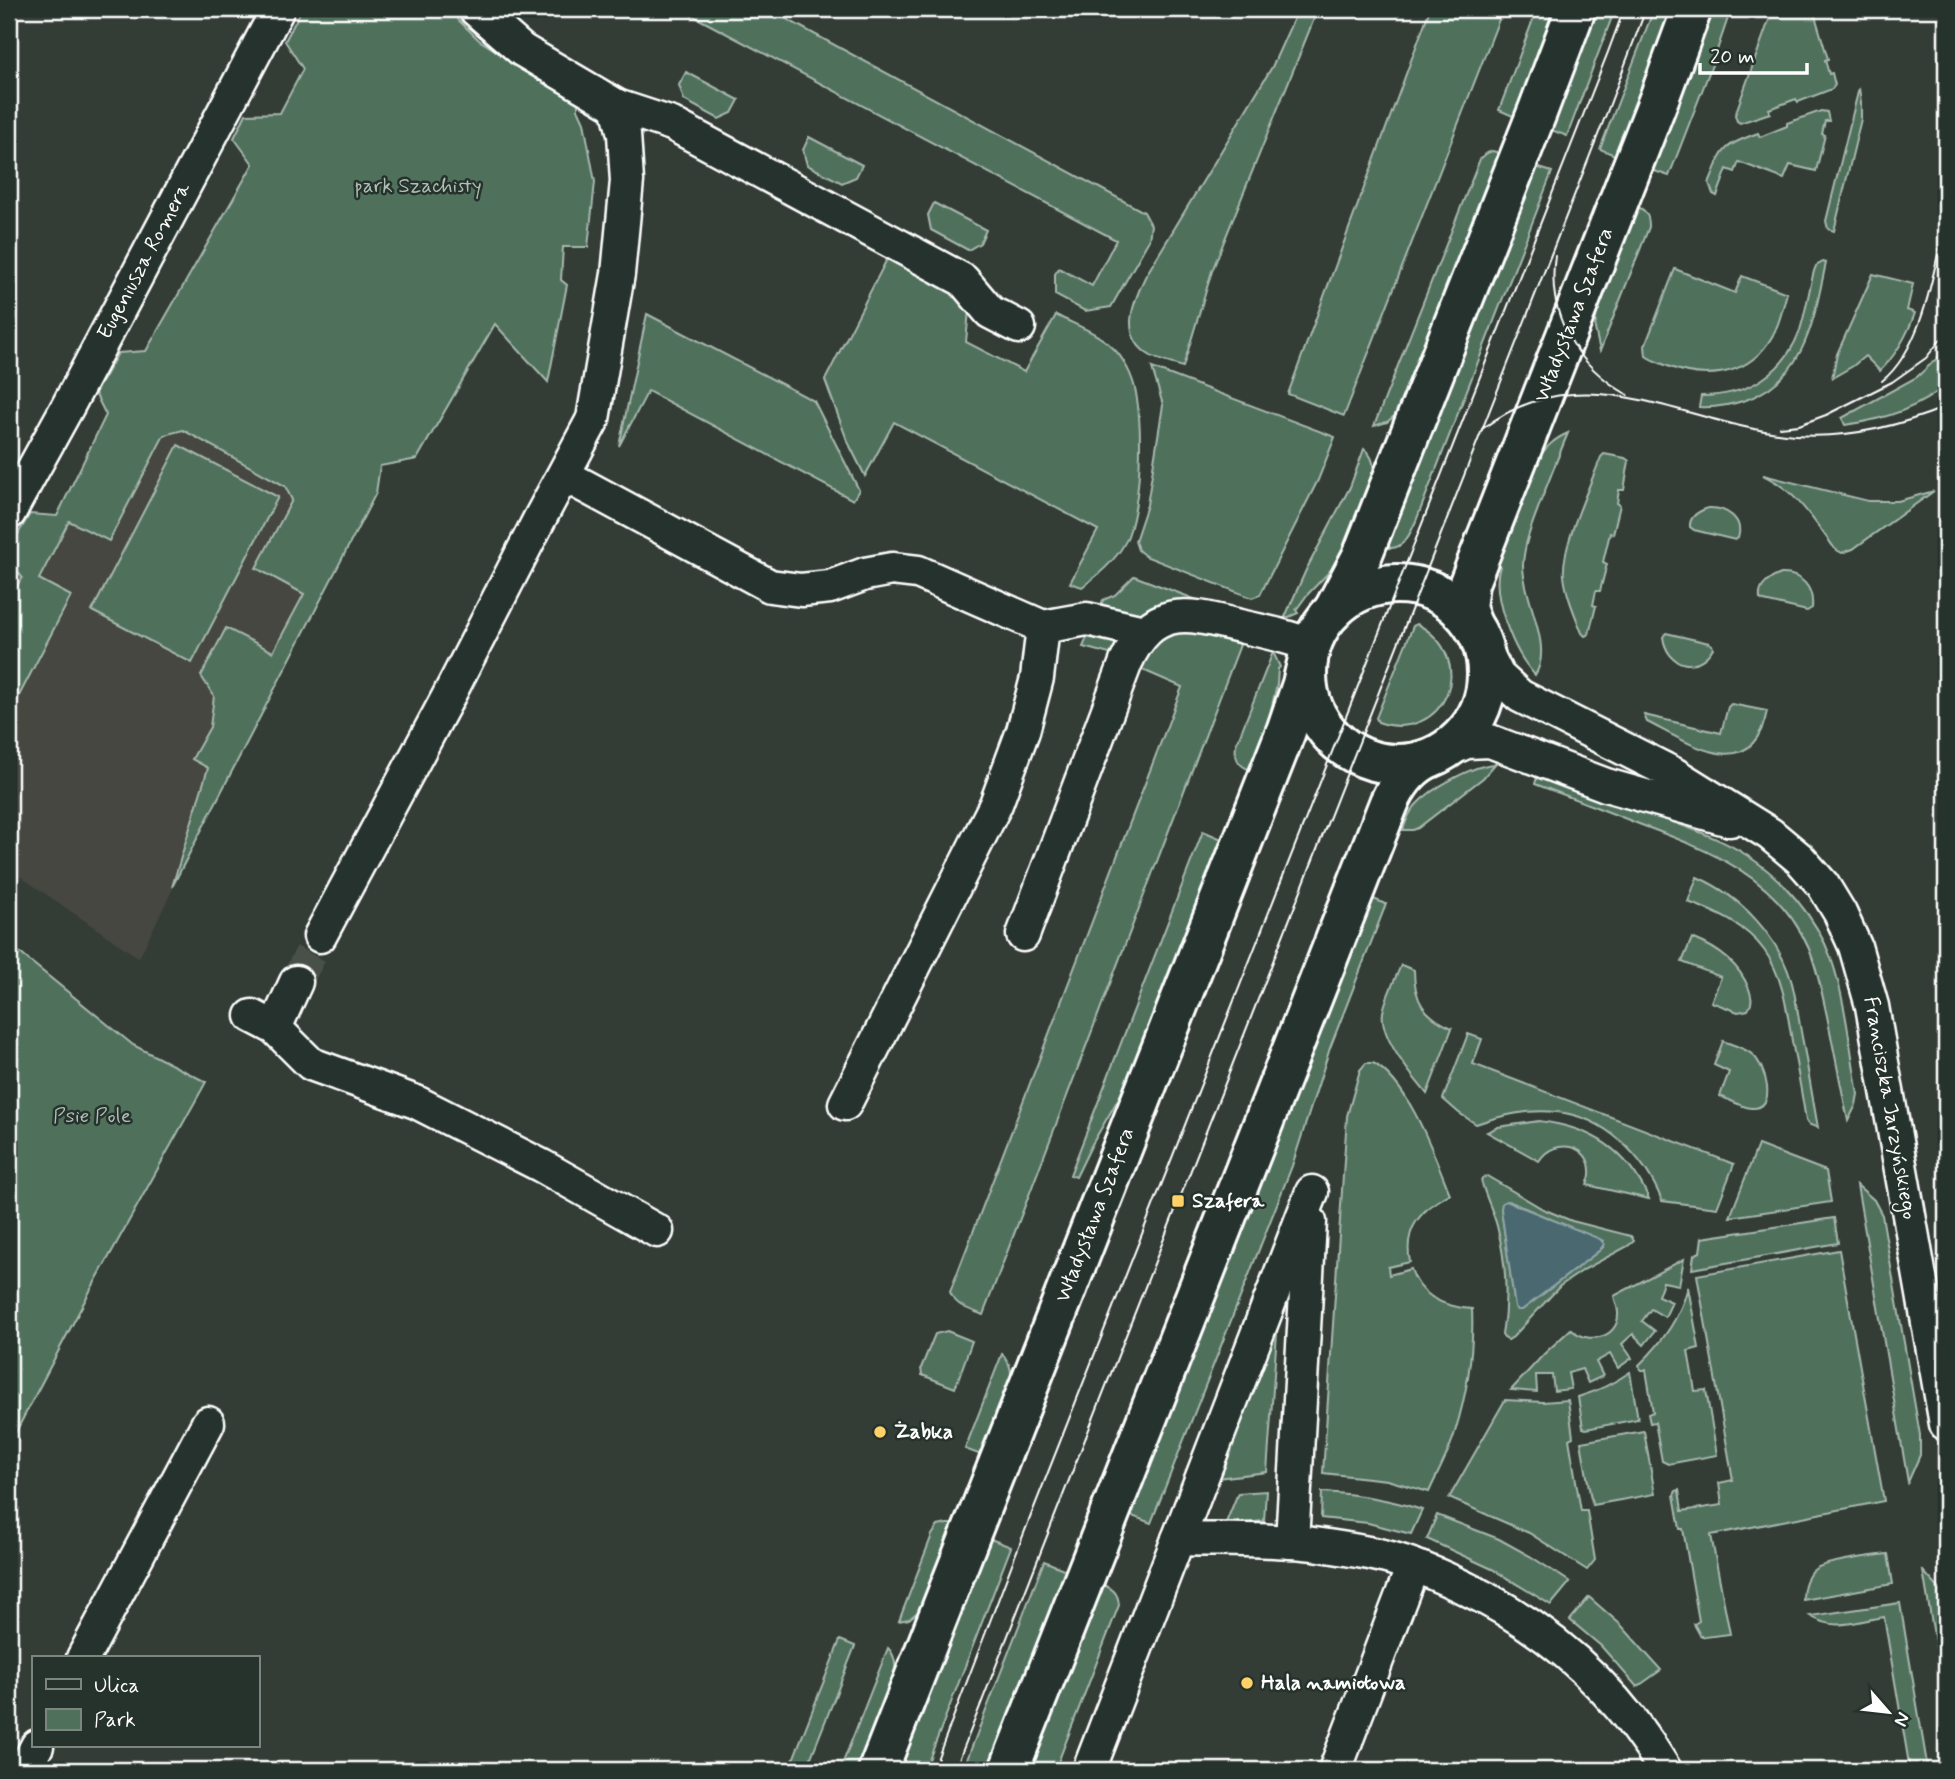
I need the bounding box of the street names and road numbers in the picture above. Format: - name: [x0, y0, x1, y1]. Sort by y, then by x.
- street label: Eugeniusza Romera: [91, 177, 197, 344]
- street label: Władysława Szafera: [1528, 224, 1620, 406]
- street label: Franciszka Jarzyńskiego: [1856, 994, 1923, 1222]
- street label: Władysława Szafera: [1049, 1124, 1141, 1306]

